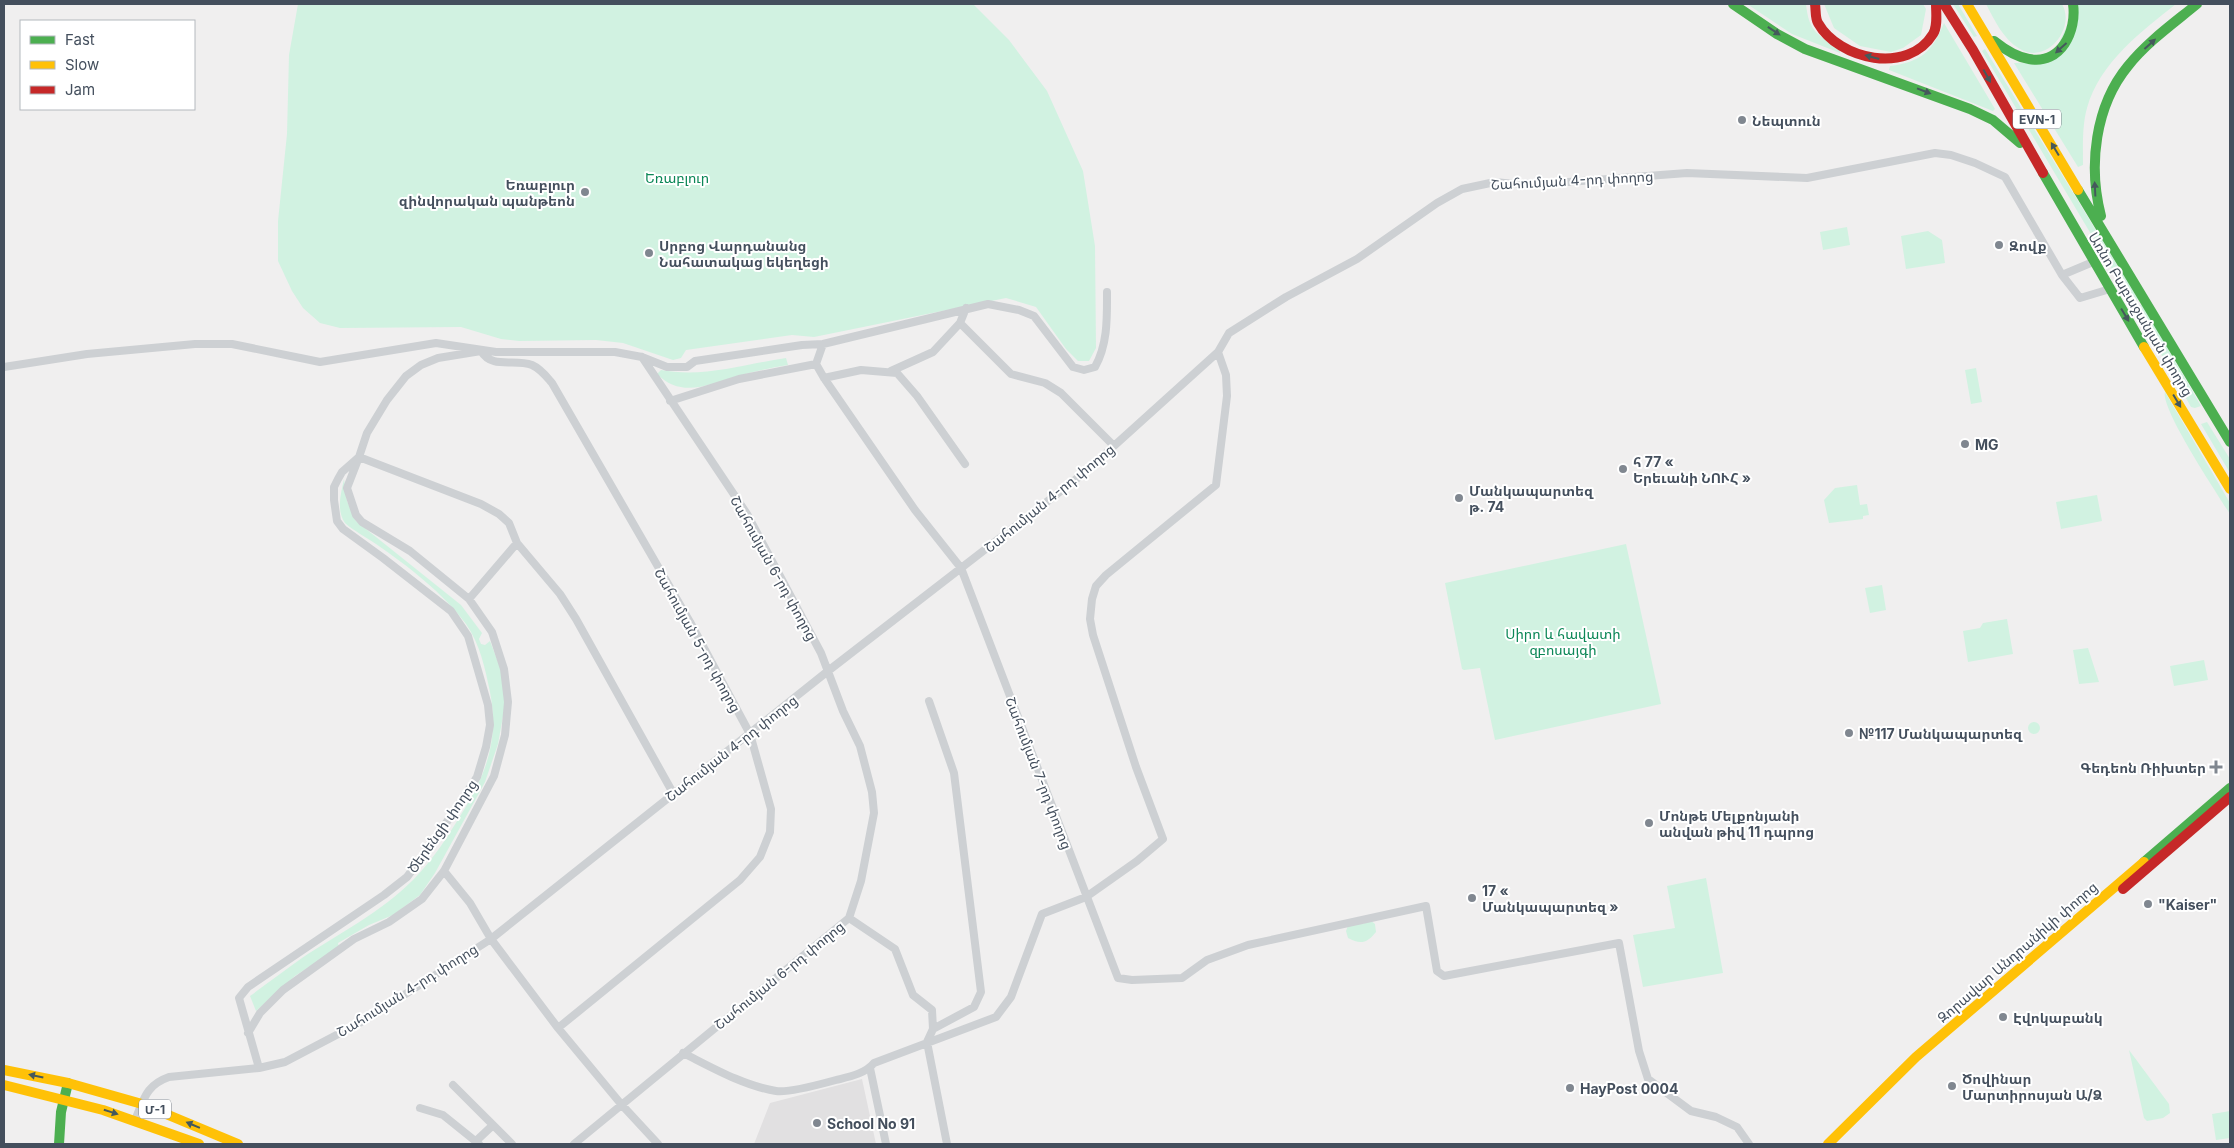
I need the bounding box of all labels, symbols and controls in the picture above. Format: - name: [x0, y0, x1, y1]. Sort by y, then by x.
- legend: [20, 20, 195, 110]
- one-way arrow: [1767, 27, 1780, 36]
- text: Fast: [65, 30, 95, 49]
- one-way arrow: [2144, 38, 2157, 49]
- one-way arrow: [2054, 42, 2067, 53]
- one-way arrow: [1864, 53, 1880, 61]
- text: Slow: [65, 55, 99, 74]
- one-way arrow: [1983, 68, 1991, 83]
- text: Jam: [65, 80, 95, 99]
- one-way arrow: [1917, 88, 1932, 95]
- road number: EVN-1: [2013, 110, 2061, 128]
- place label: Նեպտուն: [1752, 112, 1821, 129]
- marker: Նեպտուն: [1736, 114, 1748, 126]
- one-way arrow: [2050, 142, 2059, 155]
- street label: Շահումյան 4-րդ փողոց: [1490, 167, 1654, 193]
- park label: Եռաբլուր: [645, 169, 709, 186]
- place label: Եռաբլուր զինվորական պանթեոն: [399, 176, 575, 209]
- one-way arrow: [2091, 180, 2099, 196]
- marker: Եռաբլուր զինվորական պանթեոն: [579, 186, 591, 198]
- street label: Առնո Բաբաջանյան փողոց: [2085, 229, 2197, 399]
- place label: Սրբոց Վարդանանց Նահատակաց եկեղեցի: [659, 237, 829, 270]
- place label: Զովք: [2009, 237, 2047, 254]
- marker: Զովք: [1993, 239, 2005, 251]
- marker: Սրբոց Վարդանանց Նահատակաց եկեղեցի: [643, 247, 655, 259]
- one-way arrow: [2121, 308, 2130, 321]
- one-way arrow: [2173, 394, 2182, 407]
- place label: MG: [1975, 436, 1999, 453]
- marker: MG: [1959, 438, 1971, 450]
- street label: Շահումյան 4-րդ փողոց: [980, 440, 1118, 556]
- place label: հ 77 « Երեւանի ՆՈՒՀ »: [1633, 453, 1751, 486]
- marker: հ 77 « Երեւանի ՆՈՒՀ »: [1617, 463, 1629, 475]
- place label: Մանկապարտեզ թ․ 74: [1469, 482, 1594, 515]
- marker: Մանկապարտեզ թ․ 74: [1453, 492, 1465, 504]
- street label: Շահումյան 6-րդ փողոց: [727, 493, 821, 643]
- street label: Շահումյան 5-րդ փողոց: [651, 565, 745, 715]
- park label: Սիրո և հավատի զբոսայգի: [1505, 625, 1621, 658]
- street label: Շահումյան 4-րդ փողոց: [662, 691, 800, 805]
- street label: Շահումյան 7-րդ փողոց: [1002, 694, 1076, 852]
- place label: №117 Մանկապարտեզ: [1859, 725, 2023, 742]
- marker: №117 Մանկապարտեզ: [1843, 727, 1855, 739]
- place label: Գեդեոն Ռիխտեր: [2080, 759, 2206, 776]
- marker: Գեդեոն Ռիխտեր: [2210, 761, 2222, 773]
- street label: Ծերենցի փողոց: [403, 776, 481, 876]
- place label: Մոնթե Մելքոնյանի անվան թիվ 11 դպրոց: [1659, 807, 1814, 840]
- marker: Մոնթե Մելքոնյանի անվան թիվ 11 դպրոց: [1643, 817, 1655, 829]
- street label: Զորավար Անդրանիկի փողոց: [1934, 878, 2100, 1026]
- place label: 17 « Մանկապարտեզ »: [1482, 882, 1619, 915]
- marker: 17 « Մանկապարտեզ »: [1466, 892, 1478, 904]
- place label: "Kaiser": [2158, 896, 2217, 913]
- marker: "Kaiser": [2142, 898, 2154, 910]
- street label: Շահումյան 6-րդ փողոց: [711, 917, 847, 1033]
- street label: Շահումյան 4-րդ փողոց: [333, 940, 481, 1040]
- place label: Էվոկաբանկ: [2013, 1009, 2103, 1026]
- marker: Էվոկաբանկ: [1997, 1011, 2009, 1023]
- place label: Ծովինար Մարտիրոսյան Ա/Ձ: [1962, 1070, 2102, 1103]
- one-way arrow: [28, 1072, 44, 1080]
- place label: HayPost 0004: [1580, 1080, 1678, 1097]
- marker: Ծովինար Մարտիրոսյան Ա/Ձ: [1946, 1080, 1958, 1092]
- marker: HayPost 0004: [1564, 1082, 1576, 1094]
- road number: Մ-1: [139, 1100, 171, 1118]
- one-way arrow: [104, 1109, 119, 1117]
- place label: School No 91: [827, 1115, 915, 1132]
- marker: School No 91: [811, 1117, 823, 1129]
- one-way arrow: [186, 1120, 200, 1128]

